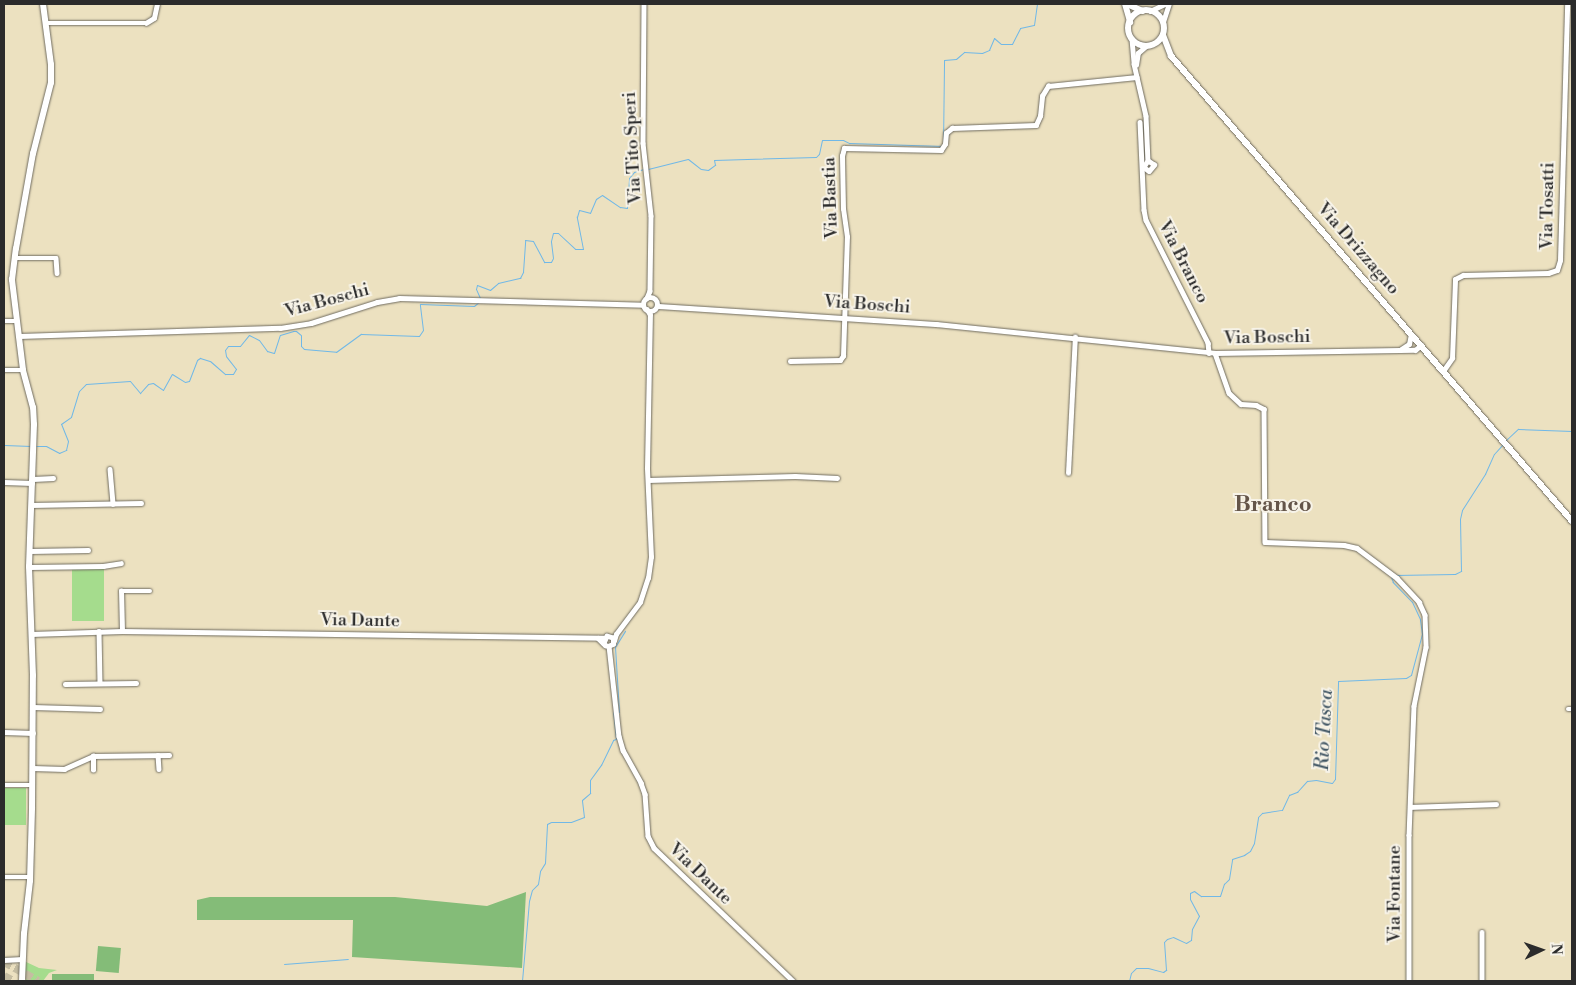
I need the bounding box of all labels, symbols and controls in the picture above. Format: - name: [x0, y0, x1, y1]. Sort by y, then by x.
- street label: Via Tito Speri: [619, 91, 647, 205]
- street label: Via Bastia: [819, 157, 843, 239]
- street label: Via Tosatti: [1536, 162, 1560, 250]
- street label: Via Drizzagno: [1312, 198, 1404, 300]
- street label: Via Branco: [1153, 217, 1213, 307]
- street label: Via Boschi: [282, 279, 372, 323]
- street label: Via Boschi: [823, 291, 911, 319]
- street label: Via Boschi: [1223, 326, 1311, 350]
- district label: Branco: [1234, 492, 1312, 518]
- street label: Via Dante: [320, 610, 400, 632]
- water label: Rio Tasca: [1311, 689, 1339, 771]
- street label: Via Dante: [664, 839, 736, 909]
- street label: Via Fontane: [1384, 845, 1406, 943]
- north arrow: [1516, 925, 1566, 975]
- text: N: [1547, 943, 1565, 955]

